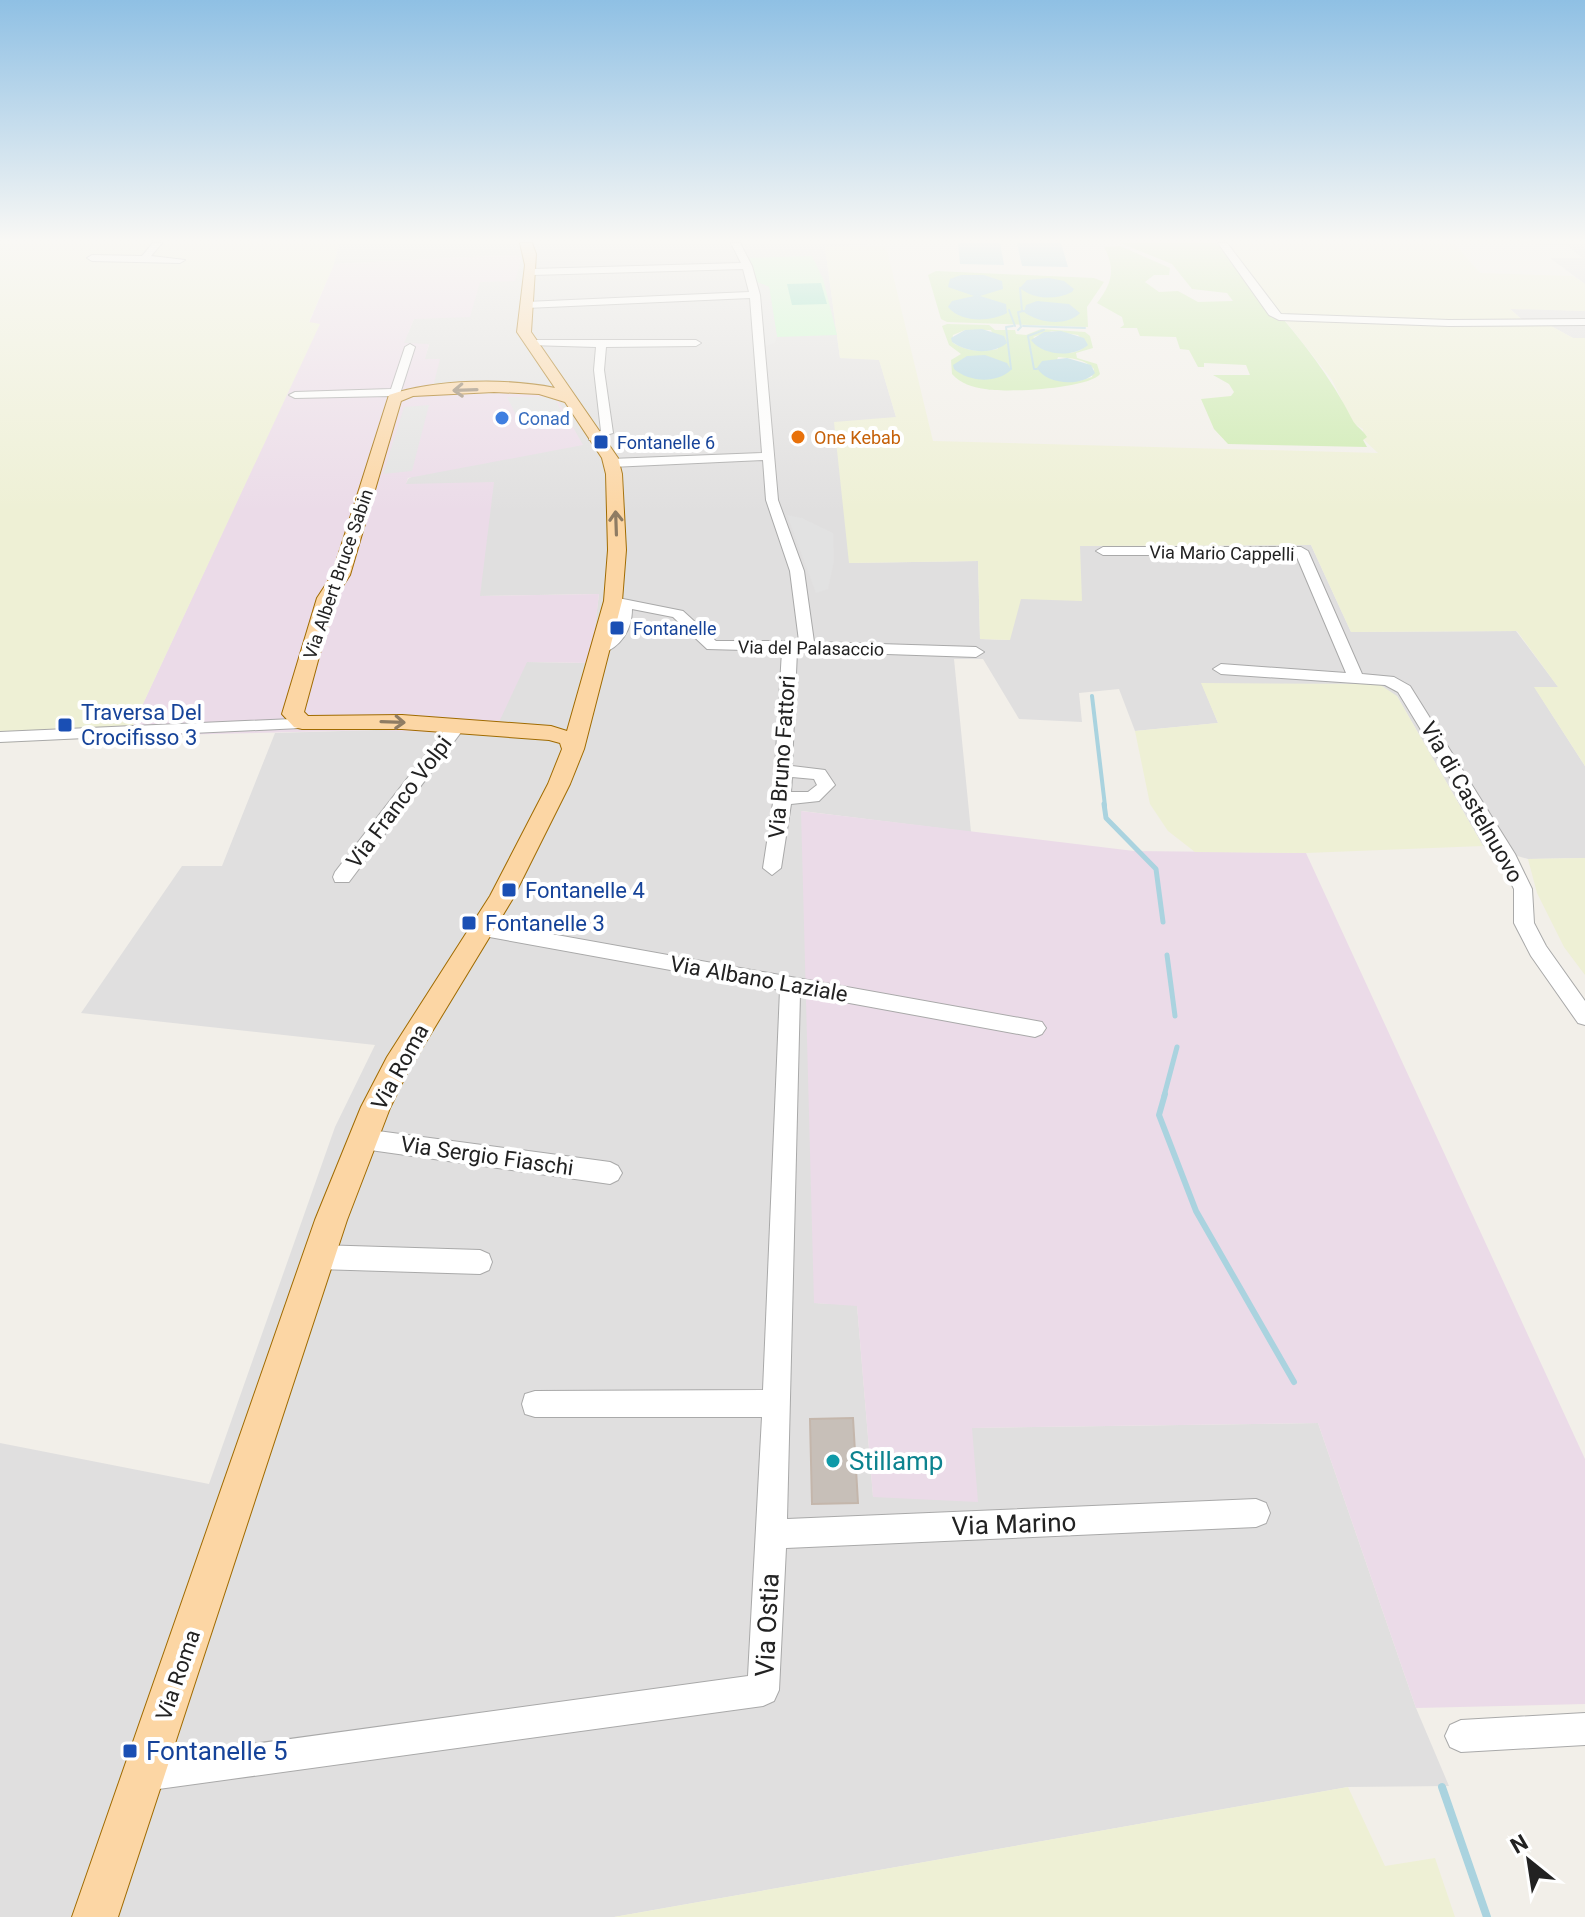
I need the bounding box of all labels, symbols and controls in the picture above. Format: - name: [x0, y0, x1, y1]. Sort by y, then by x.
- one-way arrow: [452, 382, 479, 398]
- place label: Conad: [518, 408, 570, 429]
- marker: Conad: [493, 409, 511, 427]
- place label: One Kebab: [814, 427, 901, 448]
- marker: One Kebab: [789, 428, 807, 446]
- place label: Fontanelle 6: [617, 432, 715, 453]
- marker: Fontanelle 6: [592, 433, 610, 451]
- street label: Via Albert Bruce Sabin: [299, 486, 377, 662]
- one-way arrow: [608, 510, 624, 537]
- street label: Via Mario Cappelli: [1149, 541, 1295, 565]
- place label: Fontanelle: [633, 618, 716, 639]
- marker: Fontanelle: [608, 619, 626, 637]
- street label: Via del Palasaccio: [738, 636, 884, 660]
- street label: Via Bruno Fattori: [764, 675, 800, 839]
- place label: Traversa Del Crocifisso 3: [81, 700, 202, 750]
- one-way arrow: [379, 715, 406, 730]
- marker: Traversa Del Crocifisso 3: [56, 716, 74, 734]
- street label: Via di Castelnuovo: [1416, 717, 1528, 887]
- street label: Via Franco Volpi: [341, 731, 457, 873]
- place label: Fontanelle 4: [525, 878, 645, 903]
- marker: Fontanelle 4: [500, 881, 518, 899]
- place label: Fontanelle 3: [485, 911, 605, 936]
- marker: Fontanelle 3: [460, 914, 478, 932]
- street label: Via Albano Laziale: [668, 951, 850, 1007]
- street label: Via Roma: [366, 1020, 434, 1114]
- street label: Via Sergio Fiaschi: [399, 1131, 575, 1181]
- place label: Stillamp: [849, 1446, 943, 1476]
- marker: Stillamp: [824, 1452, 842, 1470]
- street label: Via Marino: [951, 1507, 1077, 1541]
- street label: Via Ostia: [749, 1572, 785, 1678]
- street label: Via Roma: [151, 1626, 205, 1724]
- place label: Fontanelle 5: [146, 1736, 288, 1766]
- marker: Fontanelle 5: [121, 1742, 139, 1760]
- north arrow: [1489, 1821, 1569, 1901]
- text: N: [1506, 1829, 1532, 1859]

